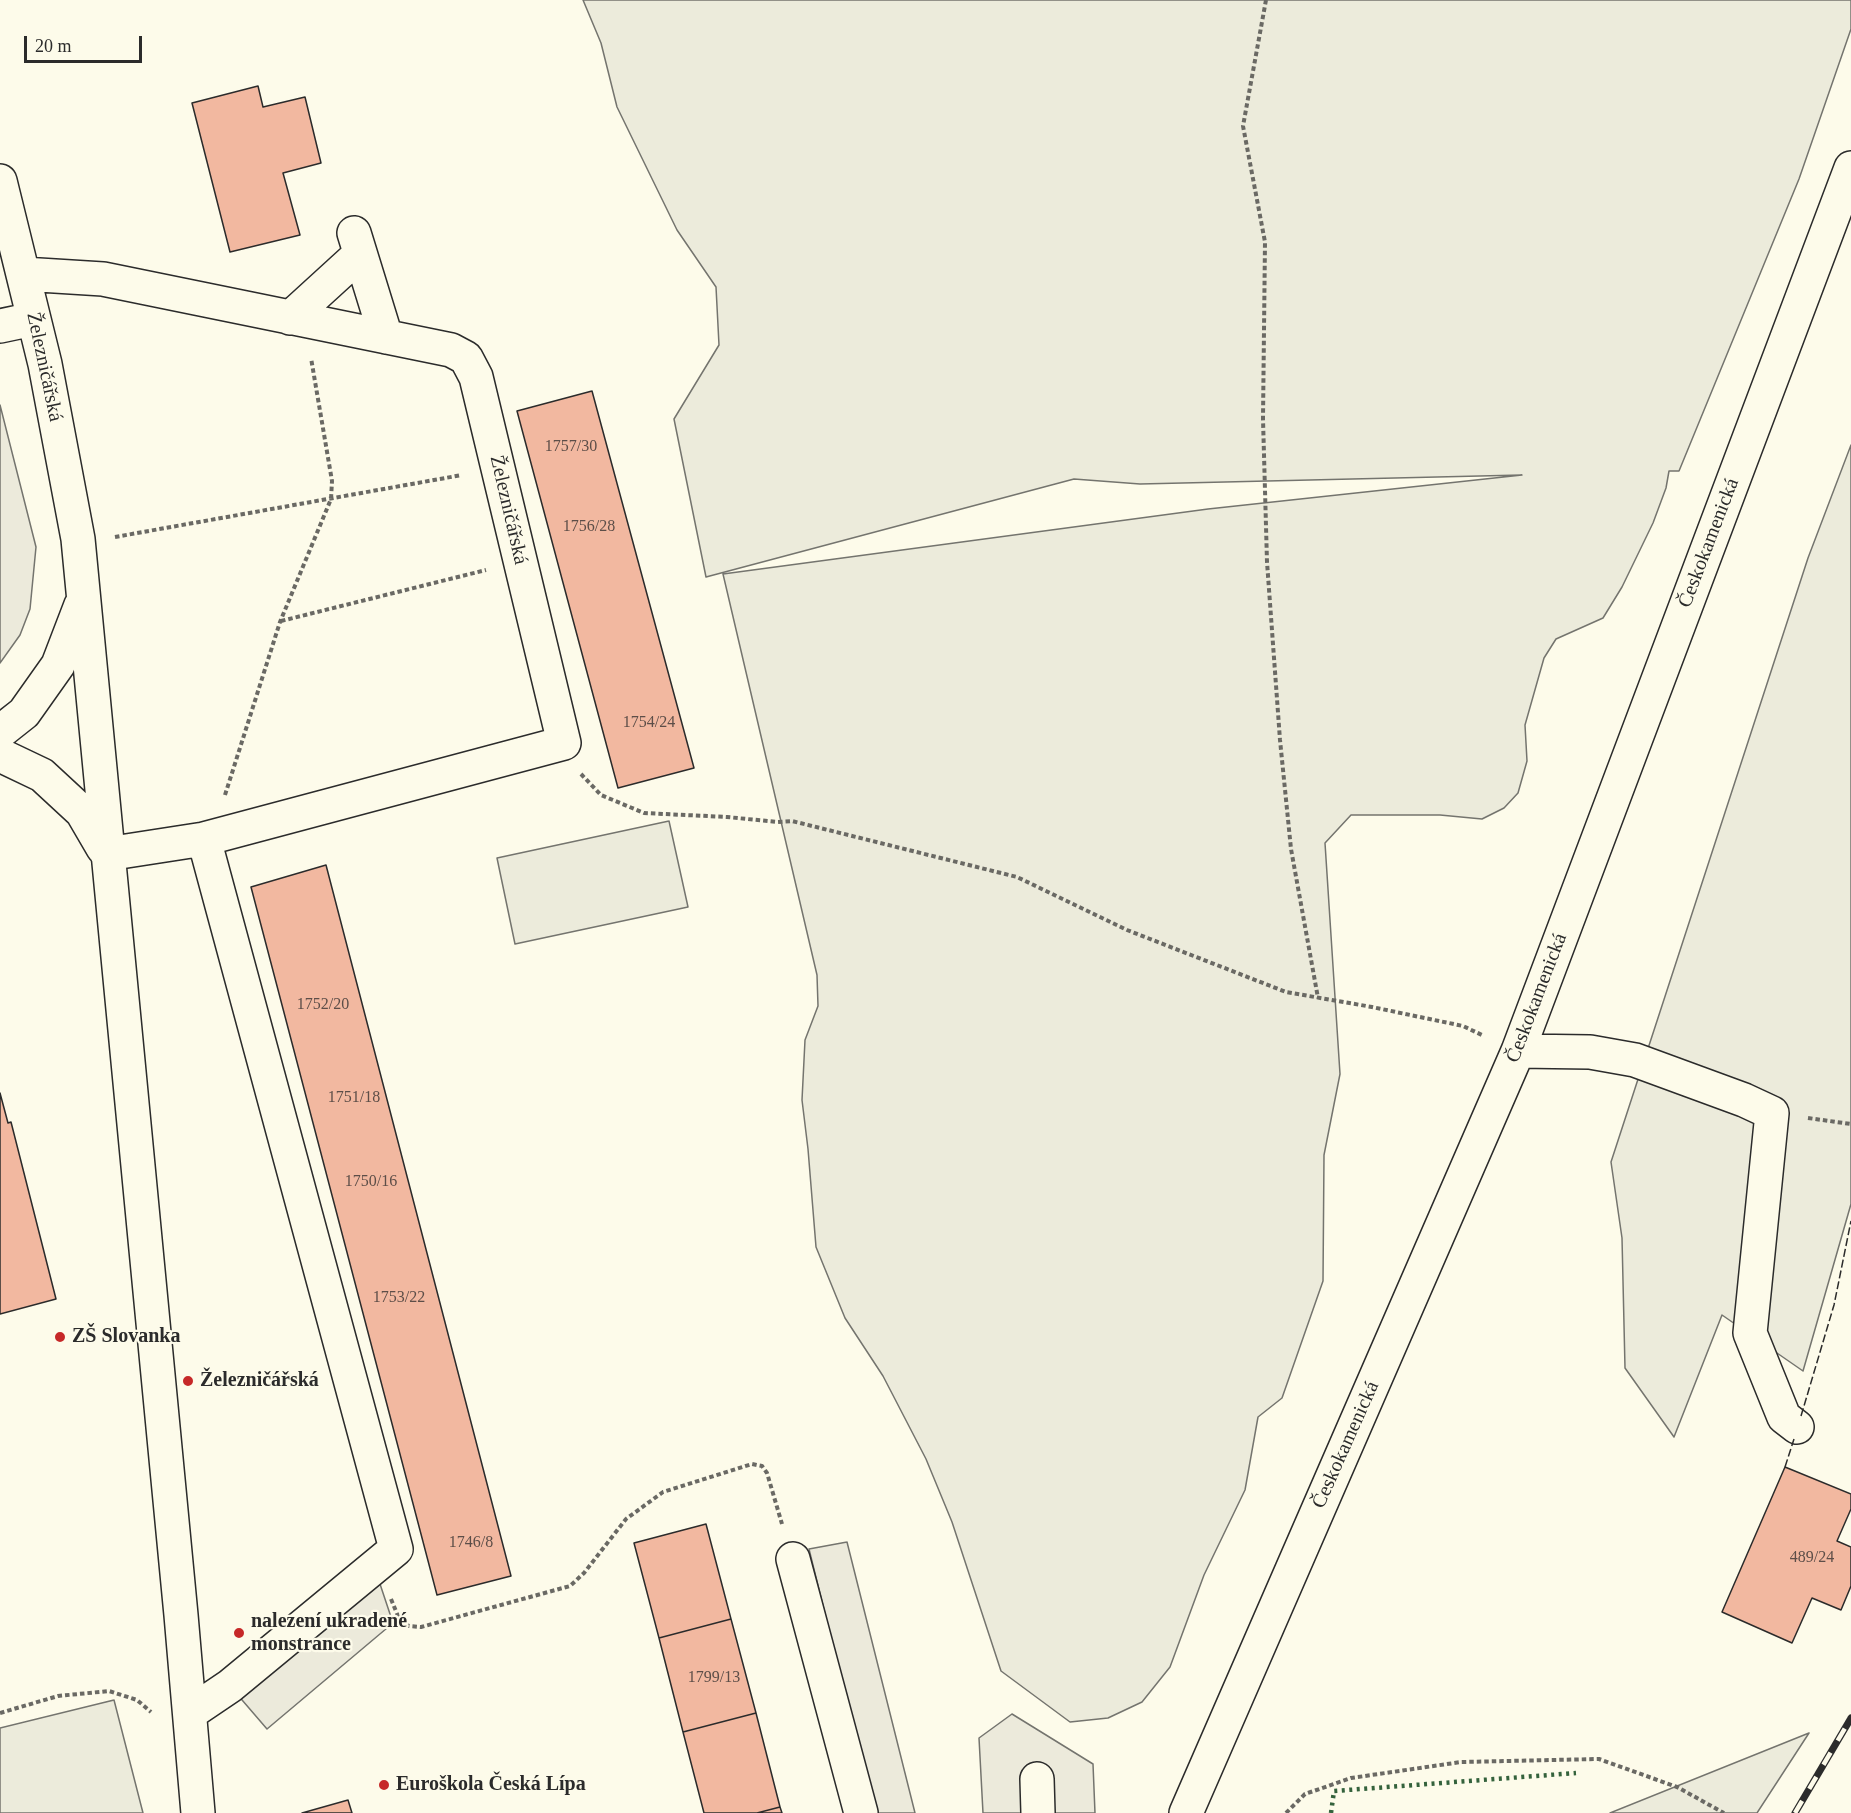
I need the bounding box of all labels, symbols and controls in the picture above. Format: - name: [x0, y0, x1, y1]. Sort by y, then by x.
- scale bar: [27, 24, 146, 62]
- text: 20 m: [35, 36, 72, 56]
- street label: Železničářská: [21, 310, 67, 424]
- house number: 1757/30: [545, 437, 597, 457]
- street label: Železničářská: [484, 453, 532, 567]
- street label: Českokamenická: [1673, 475, 1745, 611]
- house number: 1756/28: [563, 517, 615, 537]
- house number: 1754/24: [623, 713, 675, 733]
- street label: Českokamenická: [1501, 930, 1573, 1066]
- house number: 1752/20: [297, 995, 349, 1015]
- house number: 1751/18: [328, 1088, 380, 1108]
- house number: 1750/16: [345, 1172, 397, 1192]
- house number: 1753/22: [373, 1288, 425, 1308]
- place label: ZŠ Slovanka: [72, 1325, 180, 1349]
- marker: ZŠ Slovanka: [53, 1330, 67, 1344]
- place label: Železničářská: [200, 1369, 319, 1393]
- marker: Železničářská: [181, 1374, 195, 1388]
- street label: Českokamenická: [1307, 1378, 1385, 1512]
- house number: 1746/8: [449, 1533, 493, 1553]
- house number: 489/24: [1790, 1548, 1834, 1568]
- place label: nalezení ukradené monstrance: [251, 1610, 407, 1657]
- marker: nalezení ukradené monstrance: [232, 1626, 246, 1640]
- house number: 1799/13: [688, 1668, 740, 1688]
- place label: Euroškola Česká Lípa: [396, 1773, 586, 1797]
- marker: Euroškola Česká Lípa: [377, 1778, 391, 1792]

